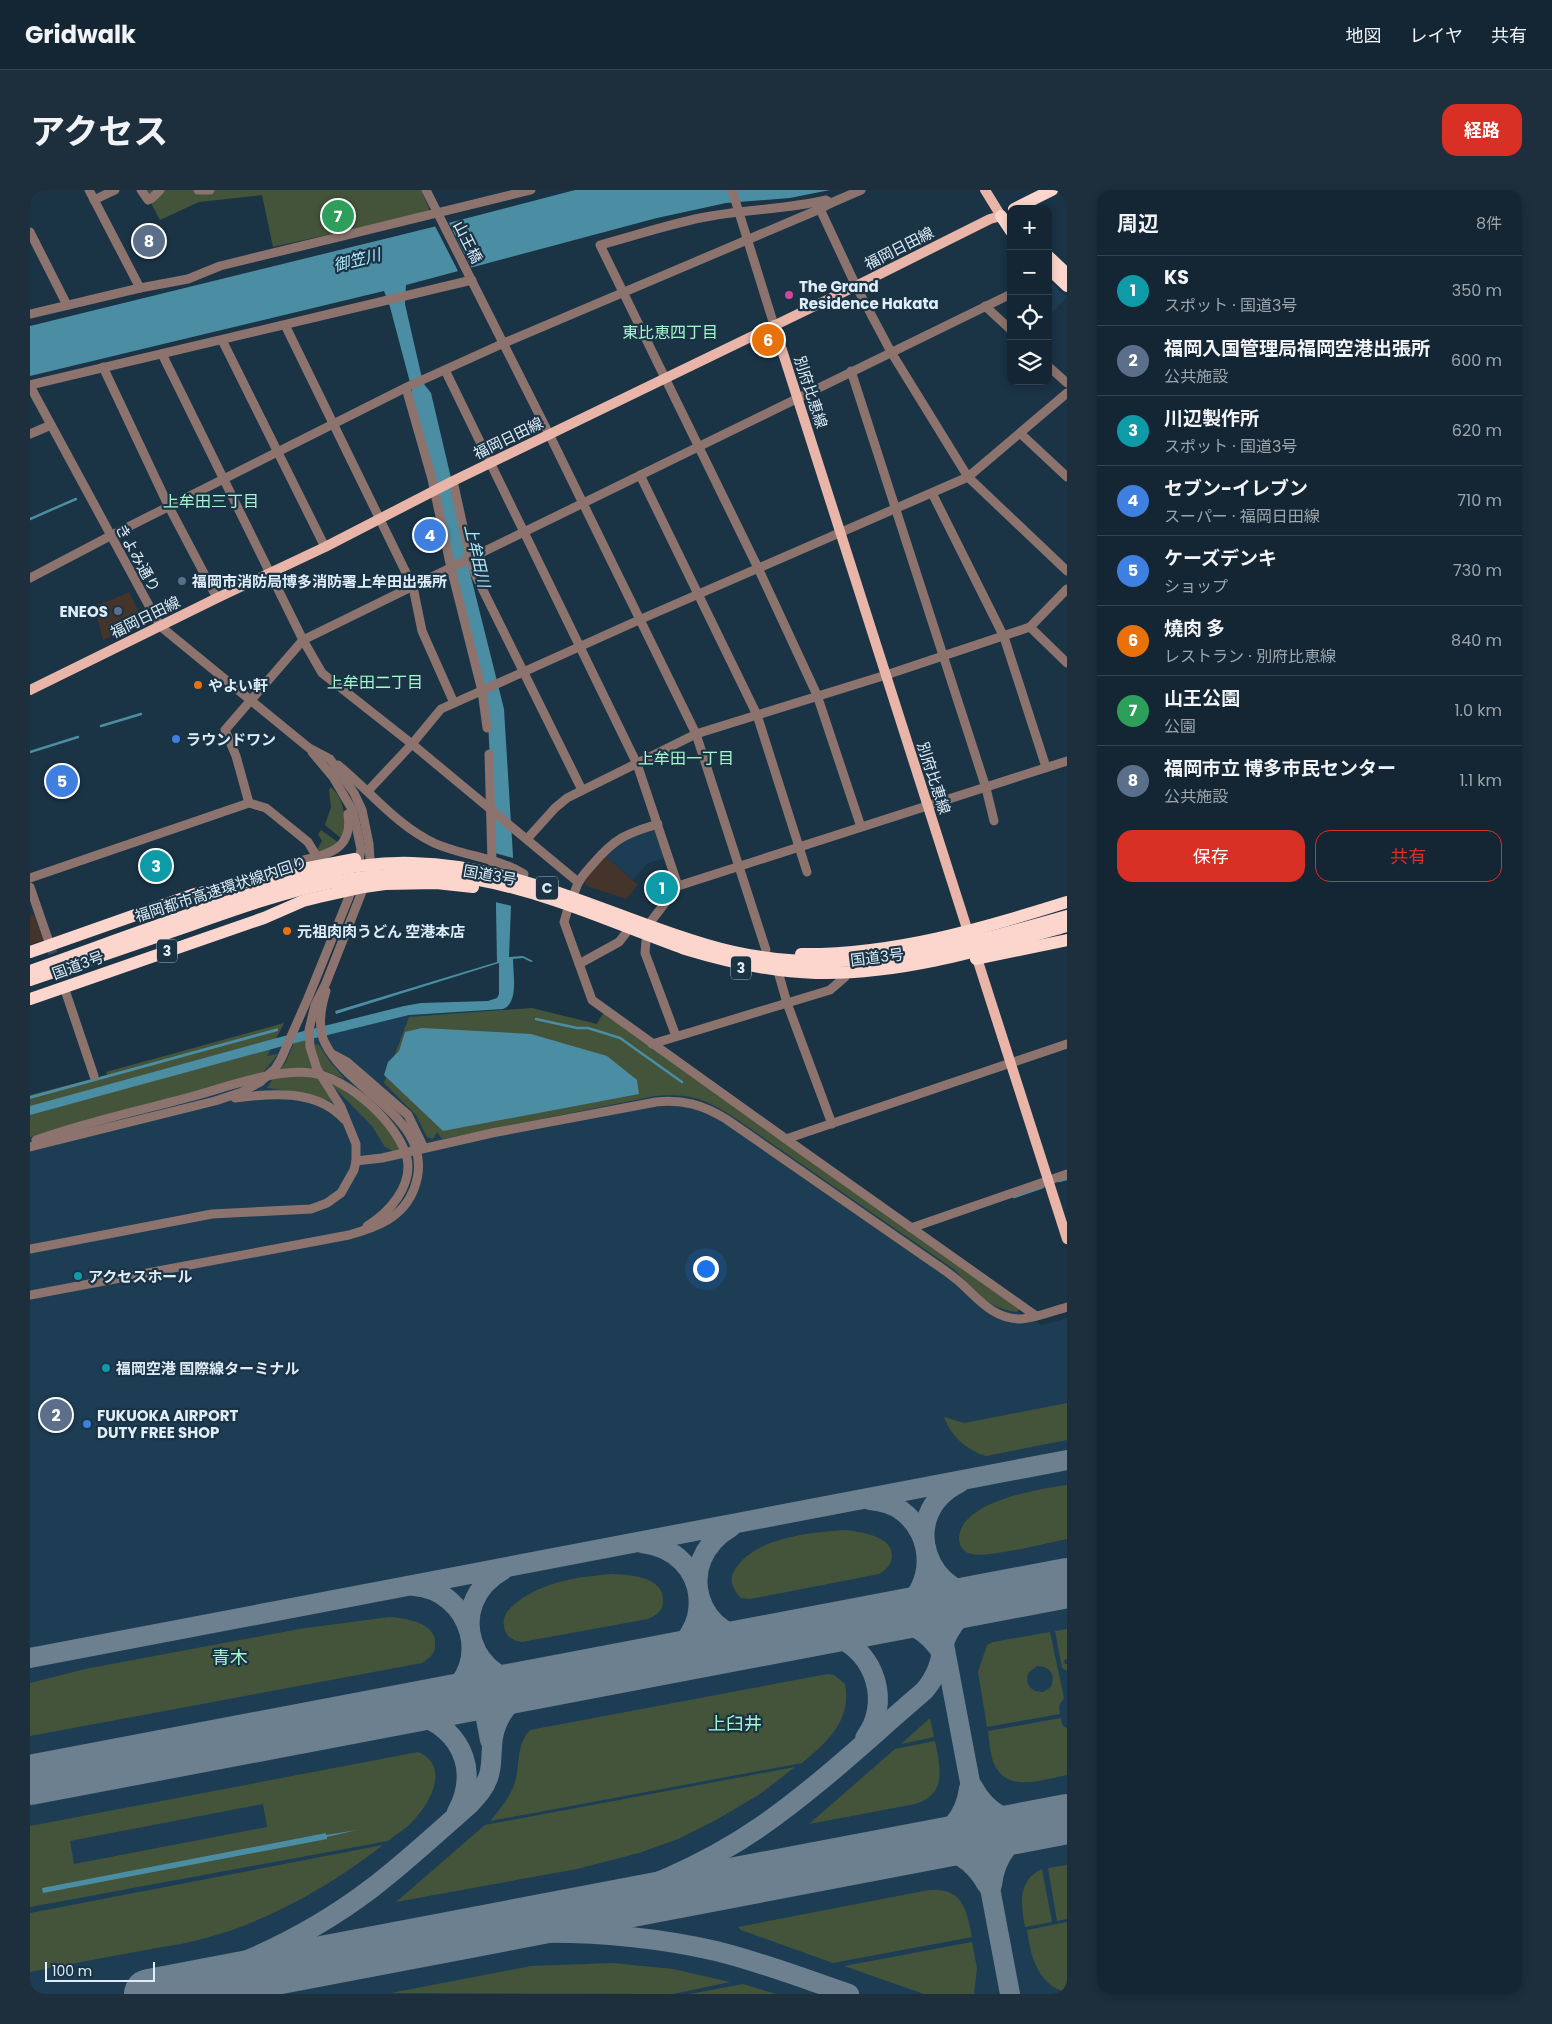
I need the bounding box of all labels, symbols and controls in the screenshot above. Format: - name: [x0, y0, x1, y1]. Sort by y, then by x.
- text: Gridwalk: [25, 18, 136, 51]
- text: 地図: [1346, 23, 1382, 48]
- text: レイヤ: [1410, 23, 1463, 48]
- text: 共有: [1491, 23, 1527, 48]
- button: 経路: [1442, 104, 1522, 156]
- text: アクセス: [30, 107, 168, 156]
- pin: 7: [322, 197, 354, 235]
- map controls: [1007, 205, 1052, 385]
- button: +: [1007, 205, 1052, 250]
- text: 周辺: [1117, 209, 1159, 238]
- text: 8件: [1476, 212, 1502, 235]
- street label: 山王橋: [448, 217, 488, 267]
- pin: 8: [133, 222, 165, 260]
- street label: 福岡日田線: [861, 222, 937, 274]
- water label: 御笠川: [331, 243, 385, 277]
- button: −: [1007, 250, 1052, 295]
- text: KS: [1164, 264, 1189, 291]
- place label: The Grand Residence Hakata: [799, 276, 939, 314]
- text: 1: [1130, 279, 1136, 302]
- text: 350 m: [1452, 279, 1502, 302]
- marker: The Grand Residence Hakata: [783, 289, 795, 301]
- text: スポット · 国道3号: [1164, 294, 1297, 317]
- button: locate: [1007, 295, 1052, 340]
- district label: 東比恵四丁目: [622, 321, 718, 344]
- pin: 6: [752, 321, 784, 359]
- text: 福岡入国管理局福岡空港出張所: [1164, 335, 1430, 362]
- button: layers: [1007, 340, 1052, 385]
- text: 2: [1128, 349, 1138, 372]
- text: 600 m: [1451, 349, 1502, 372]
- street label: 別府比恵線: [789, 353, 833, 431]
- text: 公共施設: [1164, 365, 1228, 388]
- text: 川辺製作所: [1164, 405, 1259, 432]
- street label: 福岡日田線: [470, 412, 546, 464]
- text: 3: [1128, 419, 1138, 442]
- text: 620 m: [1452, 419, 1502, 442]
- text: スポット · 国道3号: [1164, 435, 1297, 458]
- text: セブン-イレブン: [1164, 475, 1308, 502]
- text: 4: [1128, 489, 1138, 512]
- text: 710 m: [1457, 489, 1502, 512]
- district label: 上牟田三丁目: [163, 490, 259, 513]
- text: スーパー · 福岡日田線: [1164, 505, 1320, 528]
- pin: 4: [414, 516, 446, 554]
- street label: きよみ通り: [111, 520, 165, 596]
- water label: 上牟田川: [459, 522, 496, 592]
- text: ケーズデンキ: [1164, 545, 1277, 572]
- text: 5: [1128, 559, 1138, 582]
- text: 730 m: [1453, 559, 1502, 582]
- place label: 福岡市消防局博多消防署上牟田出張所: [191, 571, 447, 592]
- marker: 福岡市消防局博多消防署上牟田出張所: [176, 575, 188, 587]
- text: ショップ: [1164, 575, 1228, 598]
- street label: 福岡日田線: [107, 591, 183, 643]
- place label: ENEOS: [59, 601, 108, 622]
- marker: ENEOS: [112, 605, 124, 617]
- text: 燒肉 多: [1164, 615, 1225, 642]
- text: 6: [1128, 629, 1138, 652]
- text: 840 m: [1451, 629, 1502, 652]
- text: レストラン · 別府比恵線: [1164, 645, 1336, 668]
- district label: 上牟田二丁目: [327, 671, 423, 694]
- place label: やよい軒: [208, 675, 268, 696]
- marker: やよい軒: [192, 679, 204, 691]
- text: 山王公園: [1164, 685, 1240, 712]
- text: 7: [1129, 699, 1137, 722]
- text: 1.0 km: [1454, 699, 1502, 722]
- text: 公園: [1164, 715, 1196, 738]
- place label: ラウンドワン: [186, 729, 276, 750]
- marker: ラウンドワン: [170, 733, 182, 745]
- street label: 別府比恵線: [912, 739, 956, 817]
- district label: 上牟田一丁目: [638, 747, 734, 770]
- text: 福岡市立 博多市民センター: [1164, 755, 1396, 782]
- pin: 5: [46, 762, 78, 800]
- text: 8: [1128, 769, 1138, 792]
- text: 1.1 km: [1459, 769, 1502, 792]
- text: 公共施設: [1164, 785, 1228, 808]
- button: 保存: [1117, 830, 1305, 882]
- button: 共有: [1315, 830, 1502, 882]
- pin: 3: [140, 847, 172, 885]
- street label: 福岡都市高速環状線内回り: [132, 851, 310, 927]
- street label: 国道3号: [462, 860, 518, 890]
- pin: 1: [646, 869, 678, 907]
- road number: C: [536, 876, 558, 900]
- place label: 元祖肉肉うどん 空港本店: [297, 921, 465, 942]
- marker: 元祖肉肉うどん 空港本店: [281, 925, 293, 937]
- road number: 3: [157, 939, 177, 962]
- street label: 国道3号: [849, 943, 905, 971]
- street label: 国道3号: [49, 946, 107, 984]
- road number: 3: [731, 956, 751, 980]
- your location: [693, 1256, 719, 1282]
- place label: アクセスホール: [88, 1266, 192, 1287]
- marker: アクセスホール: [72, 1270, 84, 1282]
- place label: 福岡空港 国際線ターミナル: [115, 1358, 299, 1379]
- marker: 福岡空港 国際線ターミナル: [100, 1362, 112, 1374]
- pin: 2: [40, 1396, 72, 1434]
- place label: FUKUOKA AIRPORT DUTY FREE SHOP: [97, 1405, 238, 1443]
- marker: FUKUOKA AIRPORT DUTY FREE SHOP: [81, 1418, 93, 1430]
- district label: 青木: [212, 1645, 248, 1670]
- district label: 上臼井: [708, 1711, 762, 1736]
- scale bar: [45, 1959, 155, 1982]
- text: 100 m: [52, 1961, 92, 1981]

